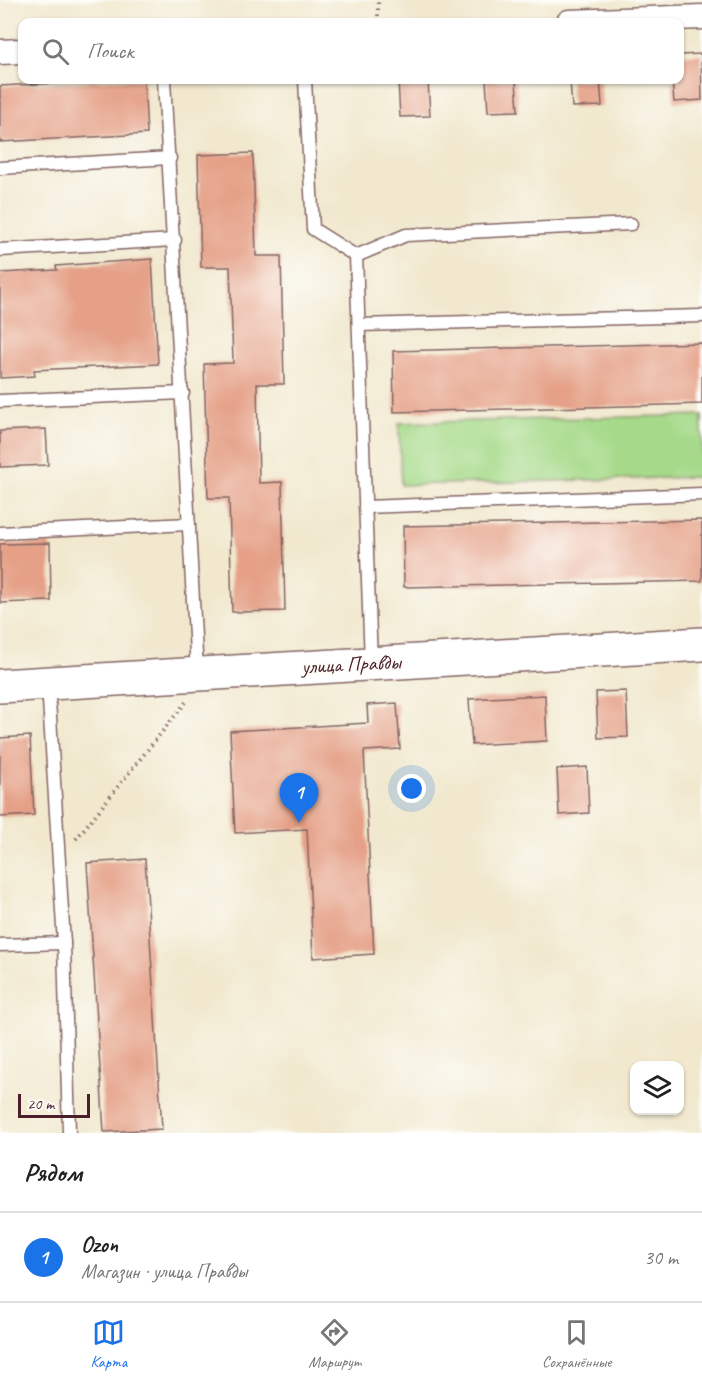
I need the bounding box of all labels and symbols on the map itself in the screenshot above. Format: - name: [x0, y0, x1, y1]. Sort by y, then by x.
- street label: улица Правды: [299, 648, 403, 680]
- pin: 1: [280, 774, 318, 823]
- your location: [397, 774, 426, 803]
- scale bar: [18, 1091, 90, 1118]

